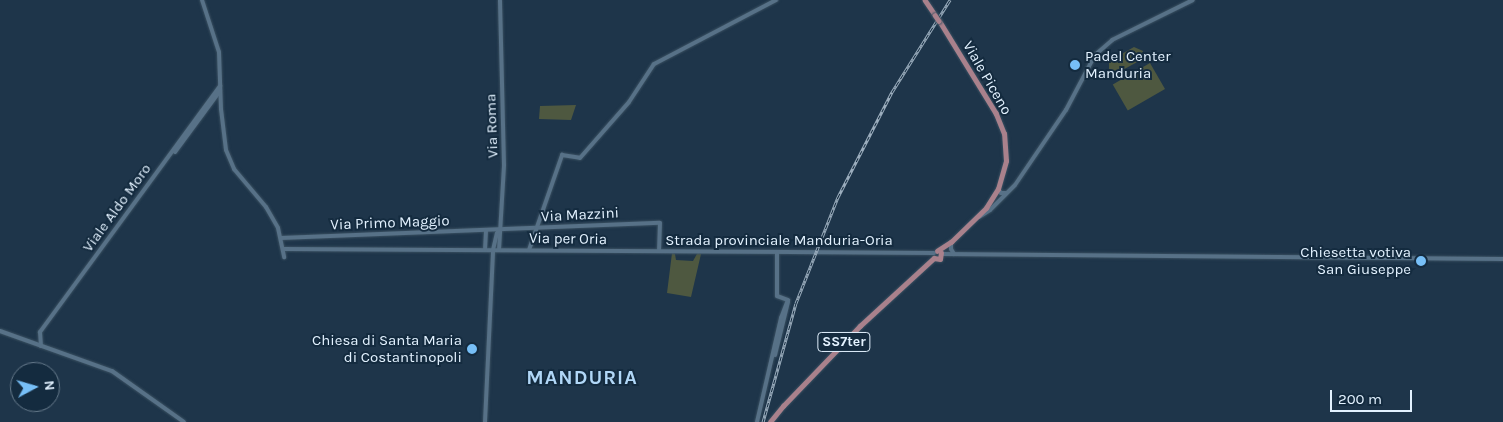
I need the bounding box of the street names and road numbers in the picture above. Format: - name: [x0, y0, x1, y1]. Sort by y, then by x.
- street label: Viale Piceno: [959, 38, 1015, 118]
- street label: Via Roma: [482, 94, 502, 158]
- street label: Viale Aldo Moro: [79, 160, 155, 256]
- street label: Via Mazzini: [541, 204, 619, 226]
- street label: Via Primo Maggio: [330, 212, 450, 234]
- street label: Via per Oria: [529, 229, 607, 249]
- street label: Strada provinciale Manduria-Oria: [665, 232, 893, 250]
- road number: SS7ter: [816, 331, 872, 354]

